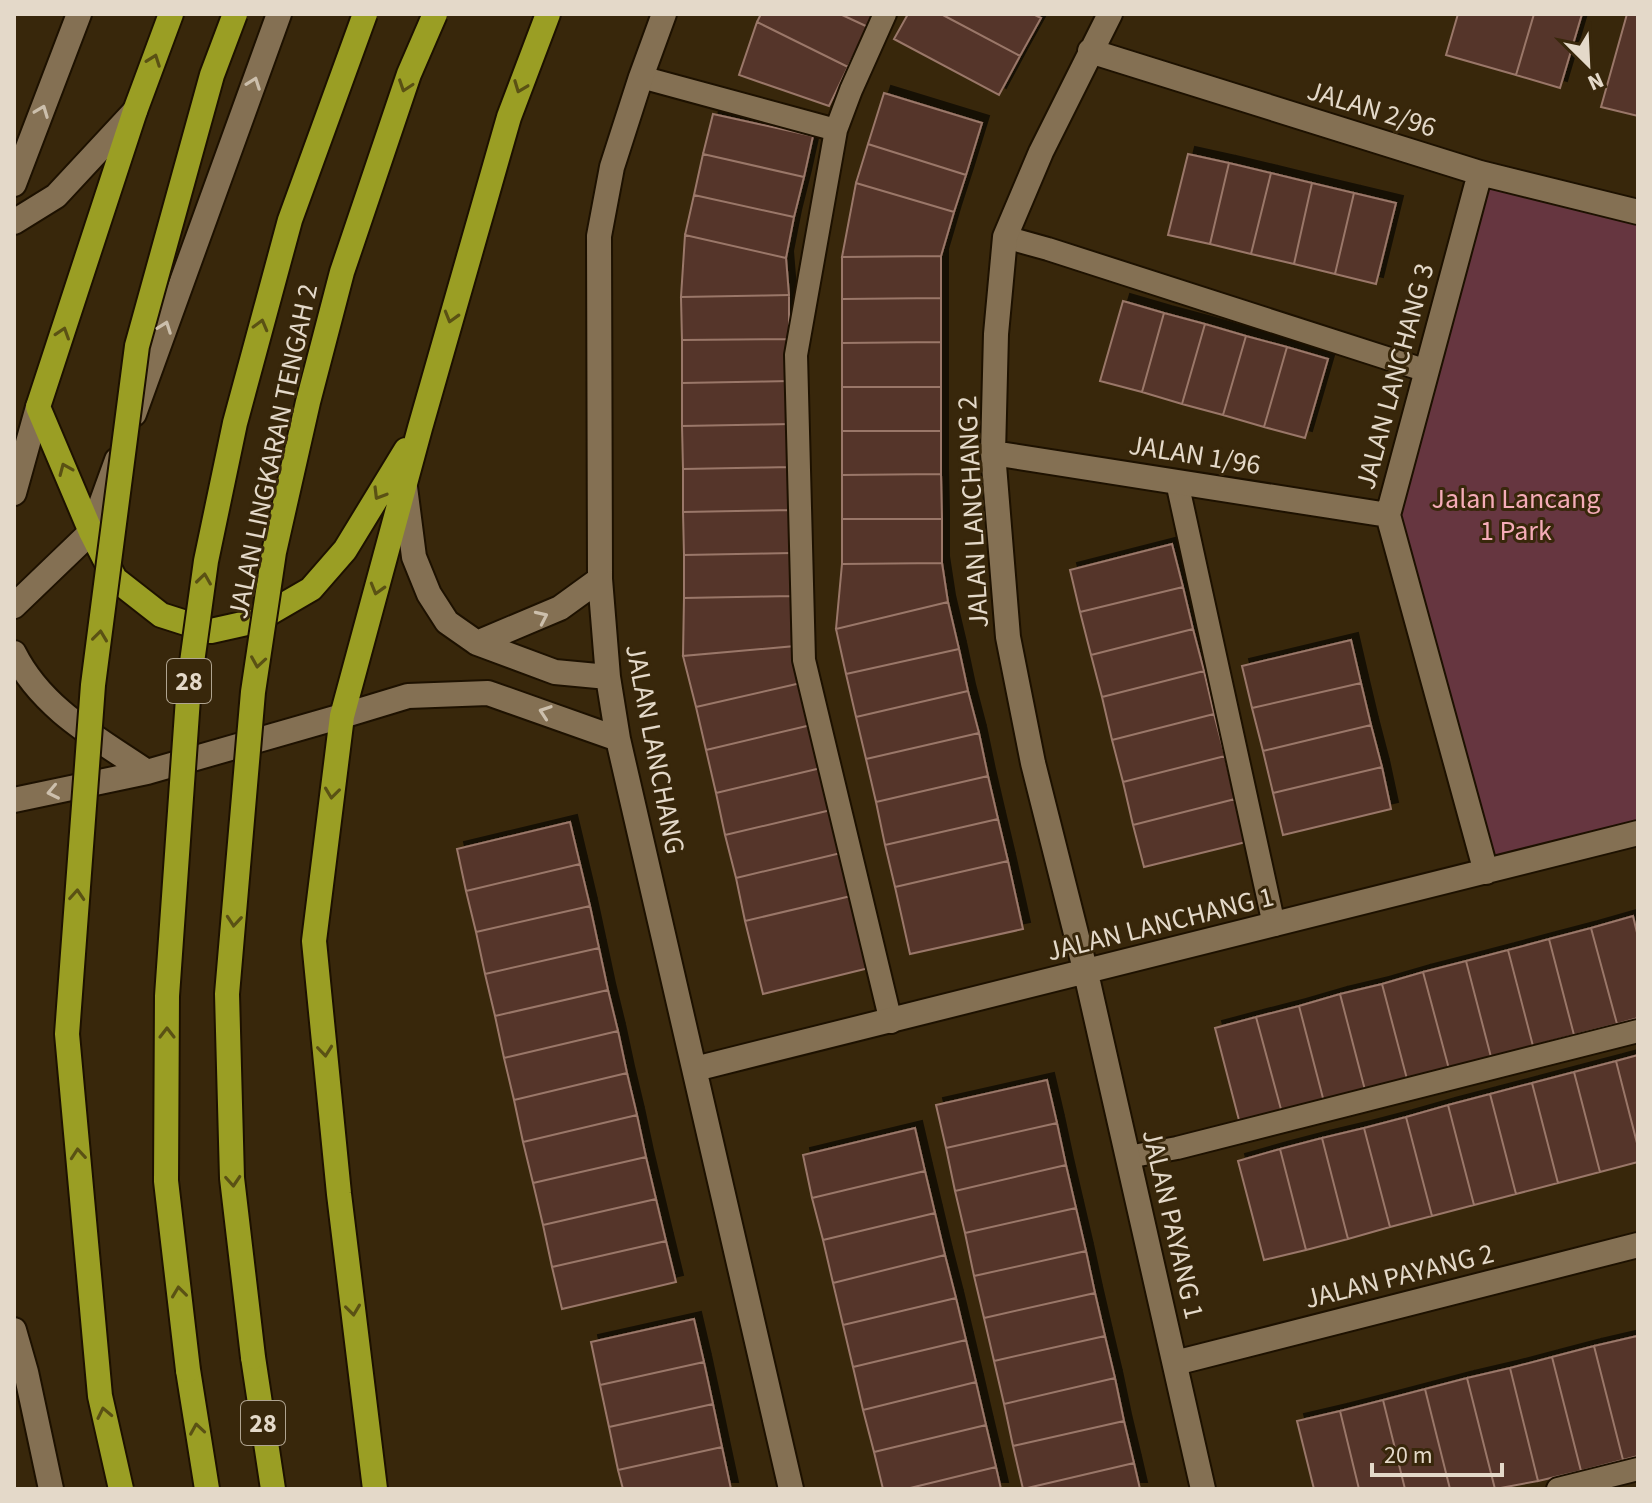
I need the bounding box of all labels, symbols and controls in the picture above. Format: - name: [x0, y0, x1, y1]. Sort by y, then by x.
- north arrow: [1548, 24, 1628, 104]
- one-way arrow: [144, 53, 161, 67]
- text: N: [1583, 64, 1609, 99]
- street label: JALAN 2/96: [1302, 70, 1441, 147]
- one-way arrow: [244, 76, 261, 90]
- one-way arrow: [399, 78, 415, 92]
- one-way arrow: [513, 79, 530, 93]
- one-way arrow: [32, 105, 49, 119]
- street label: JALAN LANCHANG 3: [1346, 259, 1444, 494]
- street label: JALAN LINGKARAN TENGAH 2: [218, 280, 328, 622]
- one-way arrow: [444, 310, 461, 323]
- one-way arrow: [252, 319, 269, 333]
- one-way arrow: [156, 321, 172, 335]
- one-way arrow: [53, 326, 69, 340]
- street label: JALAN LANCHANG 2: [947, 395, 999, 629]
- street label: JALAN 1/96: [1126, 425, 1264, 485]
- one-way arrow: [58, 463, 74, 477]
- park label: Jalan Lancang 1 Park: [1432, 479, 1600, 551]
- one-way arrow: [374, 485, 389, 500]
- one-way arrow: [195, 572, 212, 585]
- one-way arrow: [369, 582, 386, 596]
- one-way arrow: [533, 611, 548, 627]
- one-way arrow: [91, 629, 108, 642]
- street label: JALAN LANCHANG: [615, 641, 695, 858]
- one-way arrow: [250, 655, 267, 669]
- road number: 28: [167, 659, 211, 703]
- one-way arrow: [539, 705, 553, 721]
- one-way arrow: [47, 783, 60, 800]
- one-way arrow: [324, 786, 341, 800]
- street label: JALAN LANCHANG 1: [1043, 876, 1278, 972]
- one-way arrow: [69, 888, 86, 901]
- one-way arrow: [225, 915, 242, 928]
- one-way arrow: [158, 1026, 176, 1039]
- one-way arrow: [316, 1045, 333, 1058]
- street label: JALAN PAYANG 1: [1132, 1125, 1214, 1323]
- one-way arrow: [70, 1147, 87, 1160]
- one-way arrow: [224, 1175, 241, 1188]
- street label: JALAN PAYANG 2: [1300, 1233, 1498, 1319]
- one-way arrow: [171, 1285, 188, 1298]
- one-way arrow: [344, 1303, 361, 1317]
- road number: 28: [241, 1401, 285, 1445]
- one-way arrow: [96, 1407, 113, 1420]
- one-way arrow: [190, 1423, 207, 1436]
- scale bar: [1372, 1427, 1502, 1477]
- text: 20 m: [1384, 1438, 1433, 1473]

